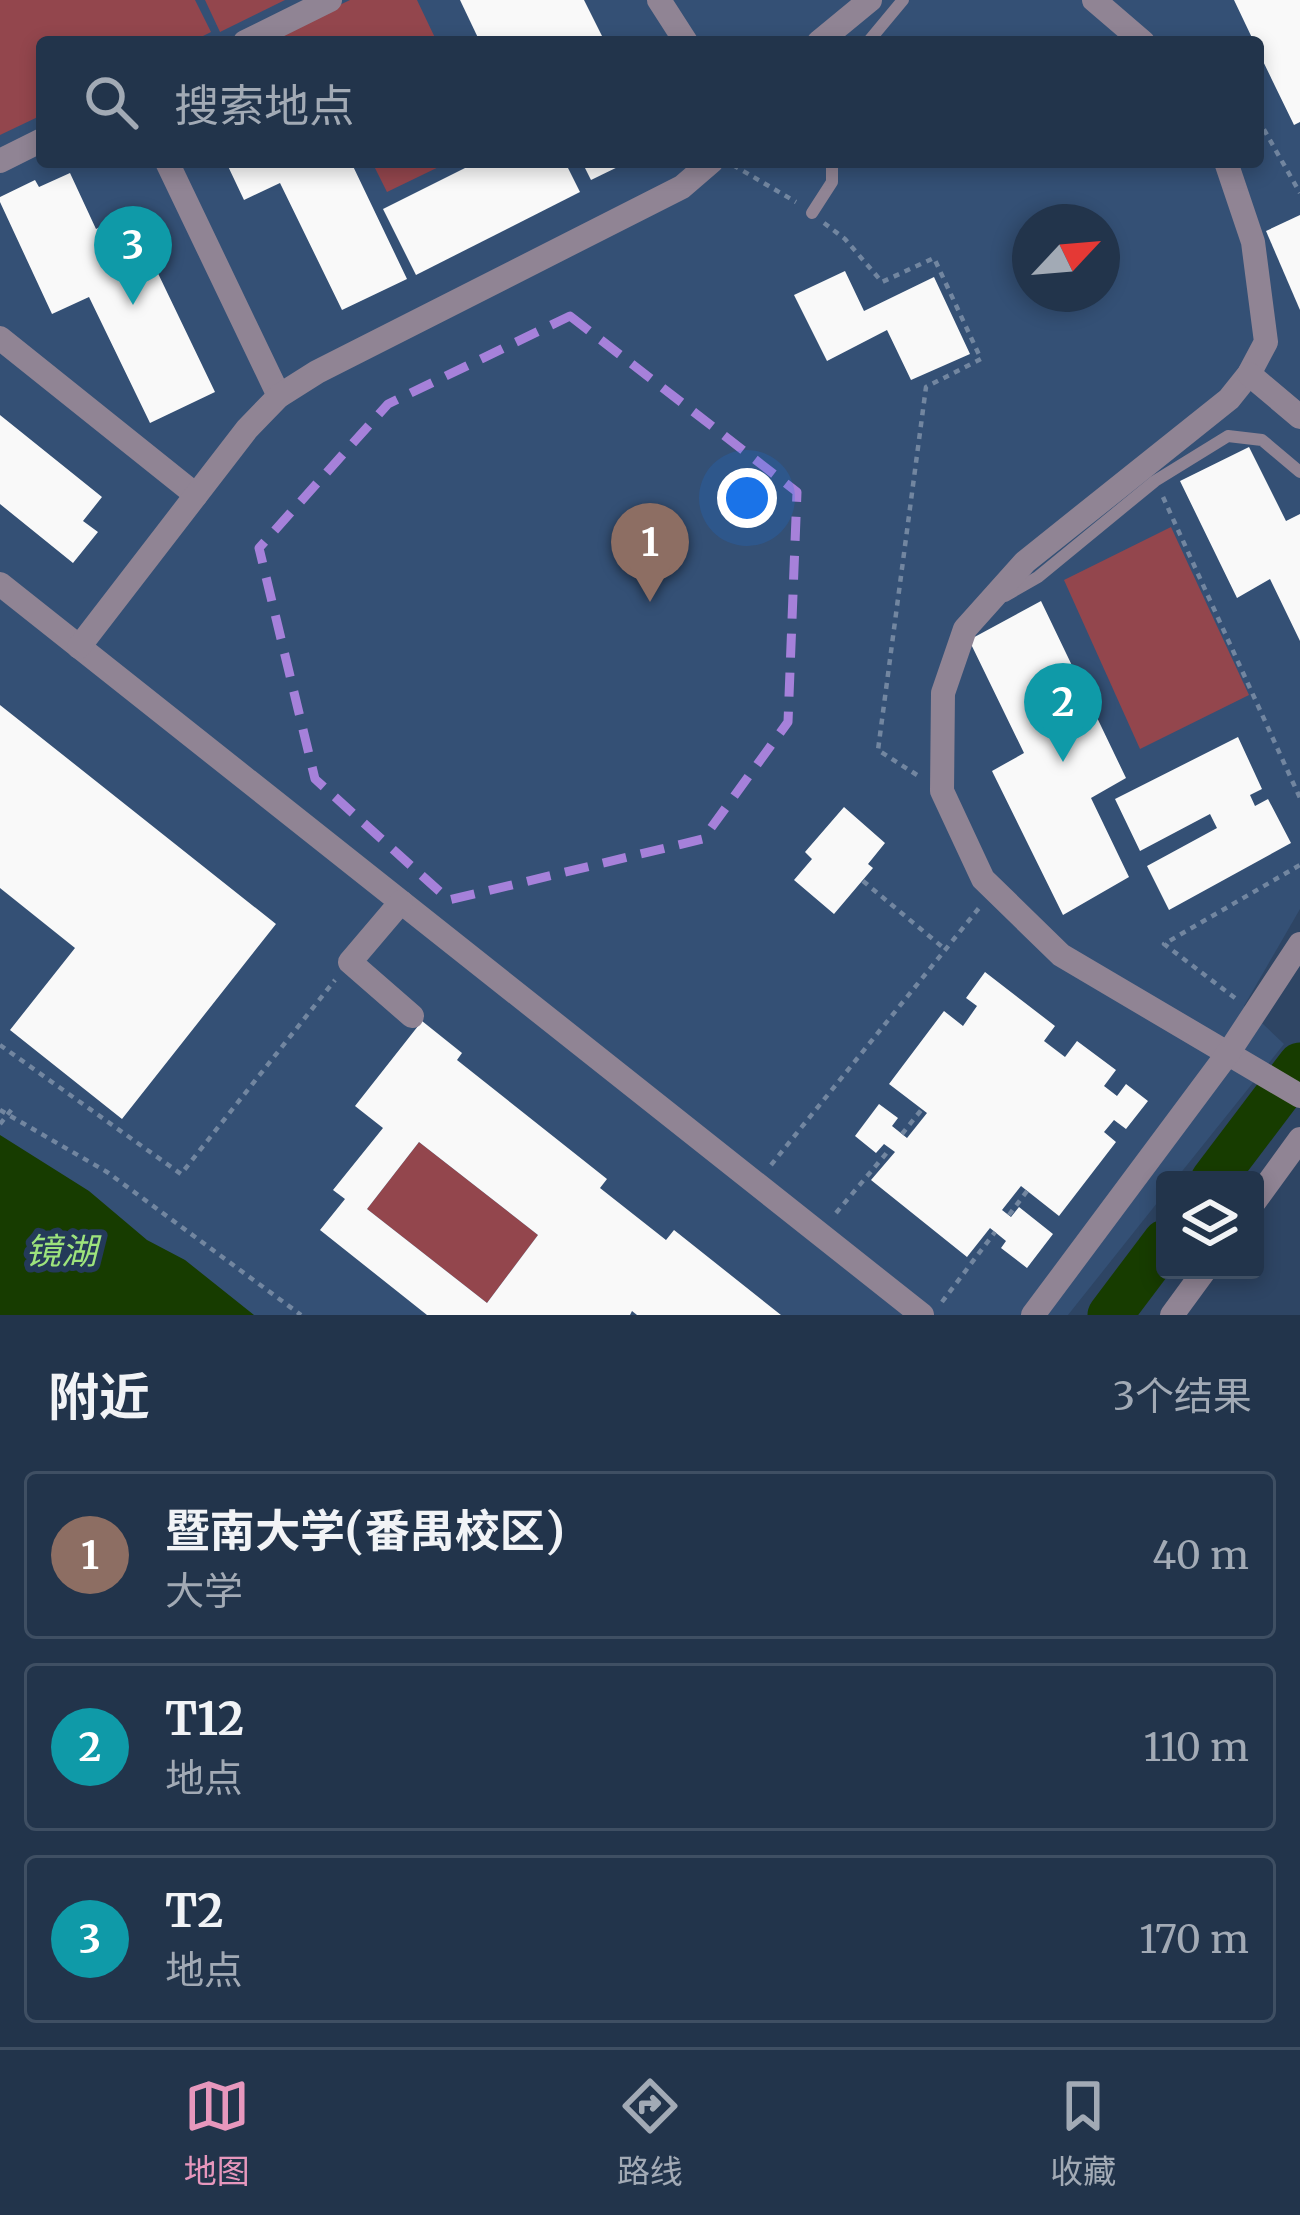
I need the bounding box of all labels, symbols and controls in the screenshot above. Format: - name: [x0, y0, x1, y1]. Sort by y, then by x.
- search box: [36, 36, 1264, 168]
- icon: search: [78, 69, 144, 135]
- text: 搜索地点: [174, 78, 354, 134]
- north arrow: [1012, 204, 1120, 312]
- pin: 3: [94, 206, 172, 305]
- your location: [717, 468, 777, 528]
- pin: 1: [611, 503, 689, 602]
- pin: 2: [1024, 663, 1102, 762]
- map controls: [1156, 1171, 1264, 1279]
- button: layers: [1156, 1171, 1264, 1279]
- water label: 镜湖: [25, 1229, 102, 1274]
- text: 附近: [48, 1365, 150, 1429]
- text: 3个结果: [1113, 1372, 1252, 1421]
- text: 暨南大学(番禺校区): [165, 1503, 565, 1559]
- text: 1: [81, 1531, 99, 1580]
- text: 40 m: [1152, 1531, 1249, 1580]
- text: 大学: [165, 1567, 243, 1616]
- text: T12: [165, 1691, 244, 1747]
- text: 2: [79, 1723, 101, 1772]
- text: 110 m: [1144, 1723, 1249, 1772]
- text: 地点: [165, 1754, 243, 1803]
- text: T2: [165, 1883, 224, 1939]
- text: 3: [79, 1915, 101, 1964]
- text: 170 m: [1139, 1915, 1249, 1964]
- text: 地点: [165, 1946, 243, 1995]
- tab: 地图: [184, 2073, 250, 2193]
- tab: 路线: [617, 2073, 683, 2193]
- tab: 收藏: [1050, 2073, 1116, 2193]

